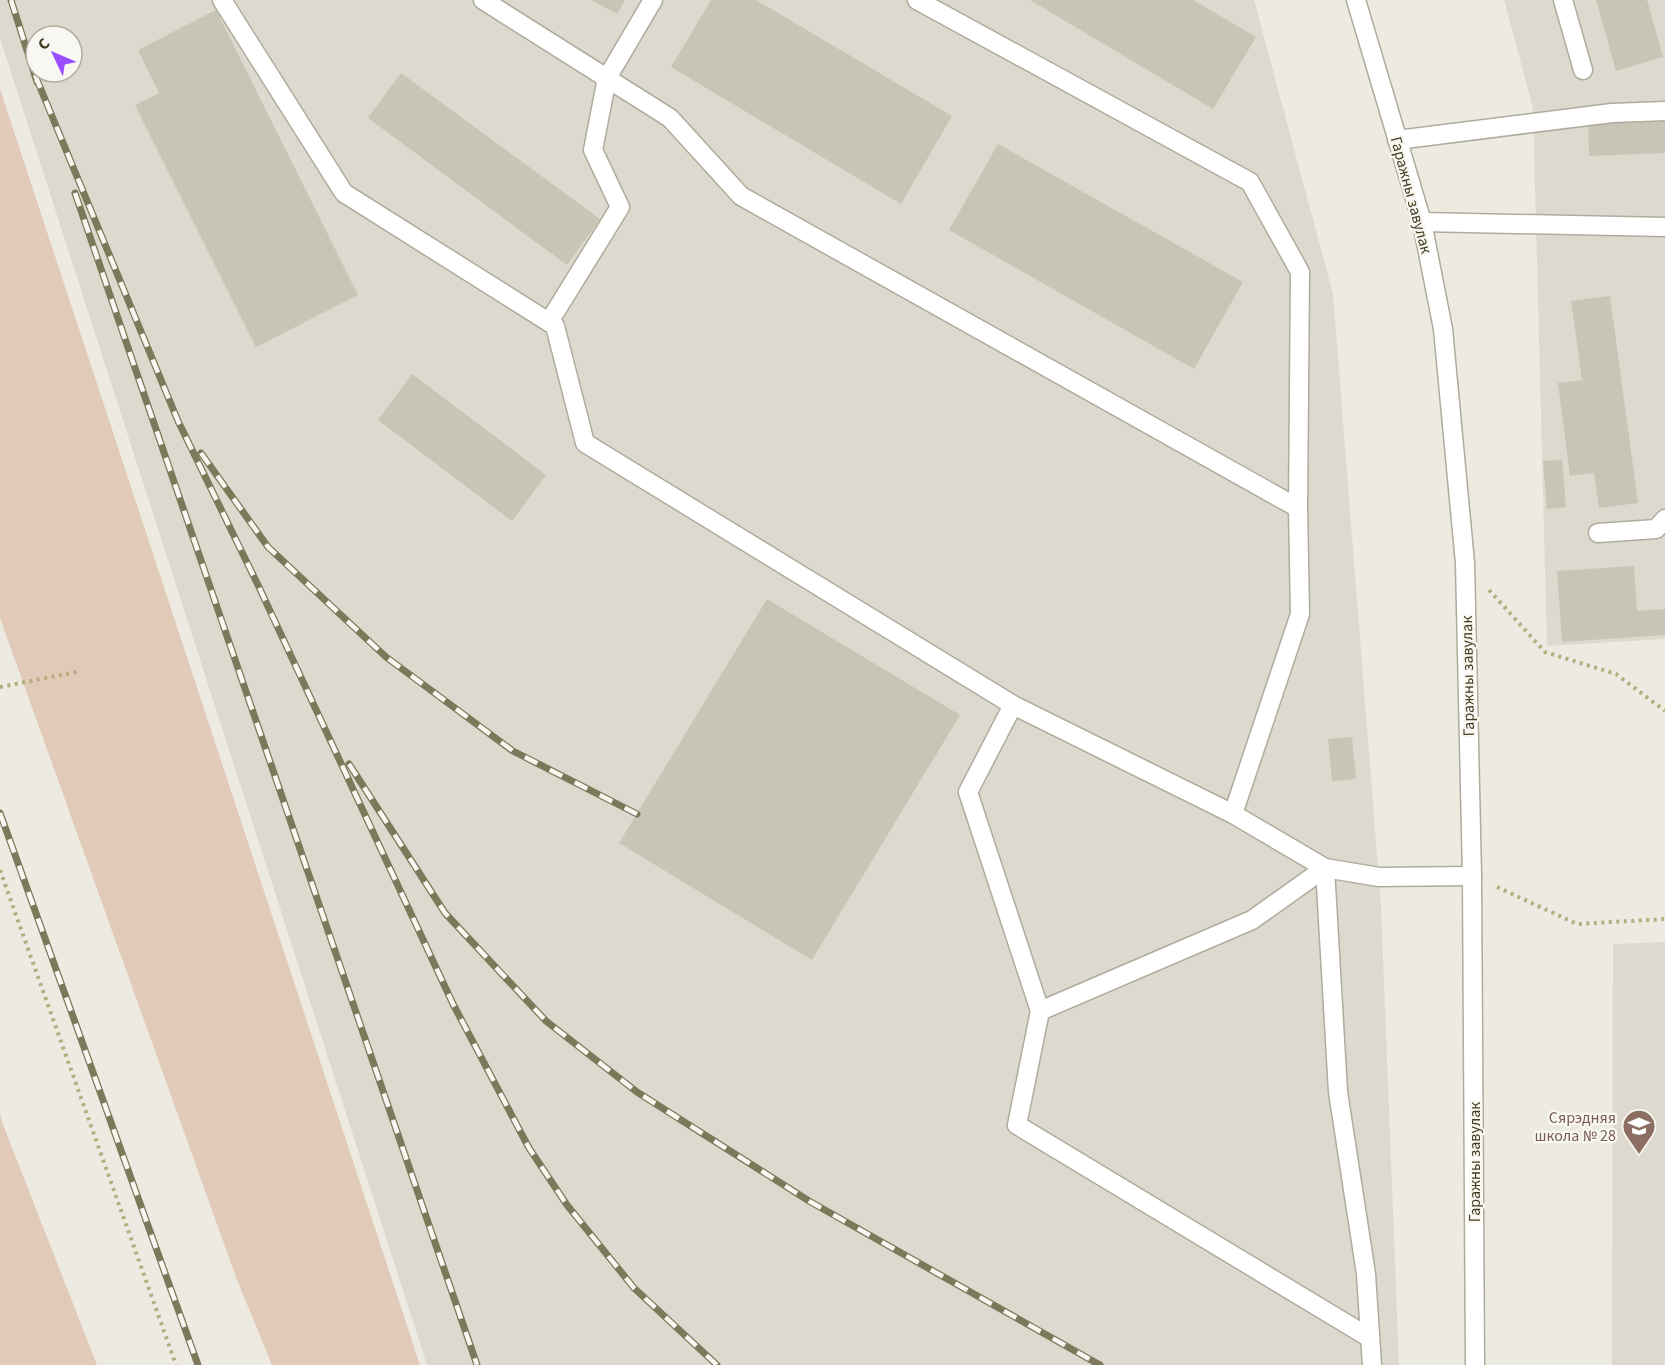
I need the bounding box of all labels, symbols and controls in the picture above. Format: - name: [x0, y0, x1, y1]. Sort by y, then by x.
- north arrow: [24, 24, 84, 84]
- text: С: [33, 33, 55, 55]
- street label: Гаражны завулак: [1385, 134, 1437, 256]
- street label: Гаражны завулак: [1456, 615, 1480, 736]
- street label: Гаражны завулак: [1464, 1102, 1486, 1222]
- place label: Сярэдняя школа № 28: [1535, 1107, 1616, 1147]
- school or university icon: Сярэдняя школа № 28: [1621, 1108, 1657, 1155]

